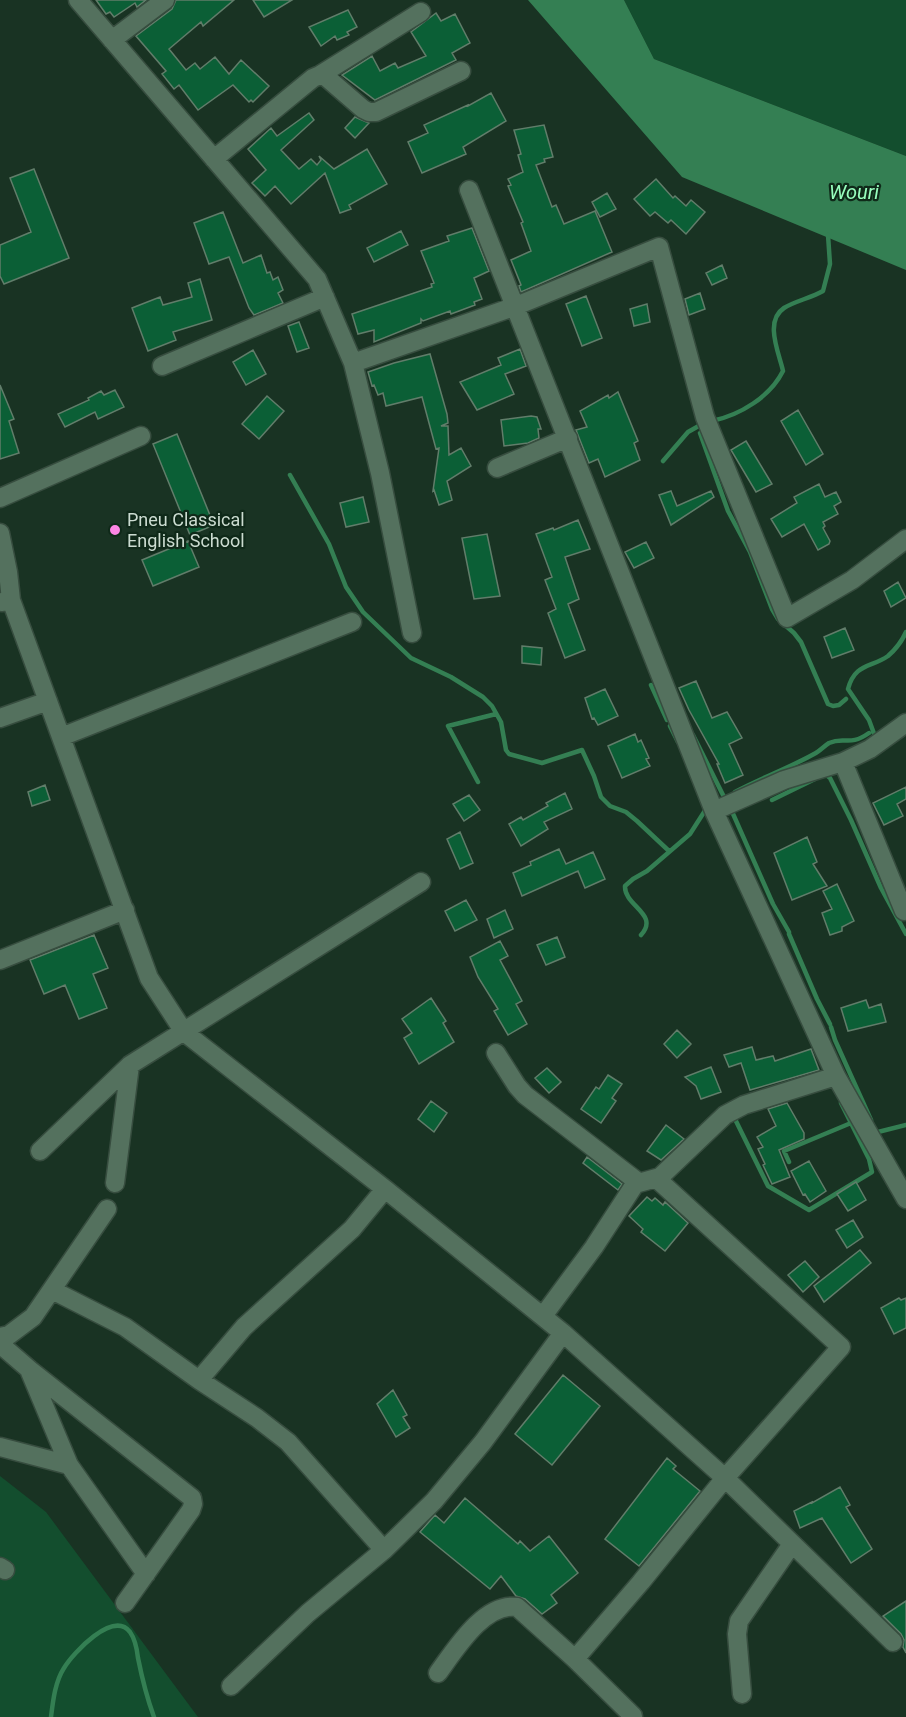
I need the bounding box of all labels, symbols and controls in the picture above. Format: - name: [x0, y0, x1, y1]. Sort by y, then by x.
- water label: Wouri: [829, 180, 879, 204]
- place label: Pneu Classical English School: [127, 509, 245, 551]
- marker: Pneu Classical English School: [108, 523, 122, 537]

